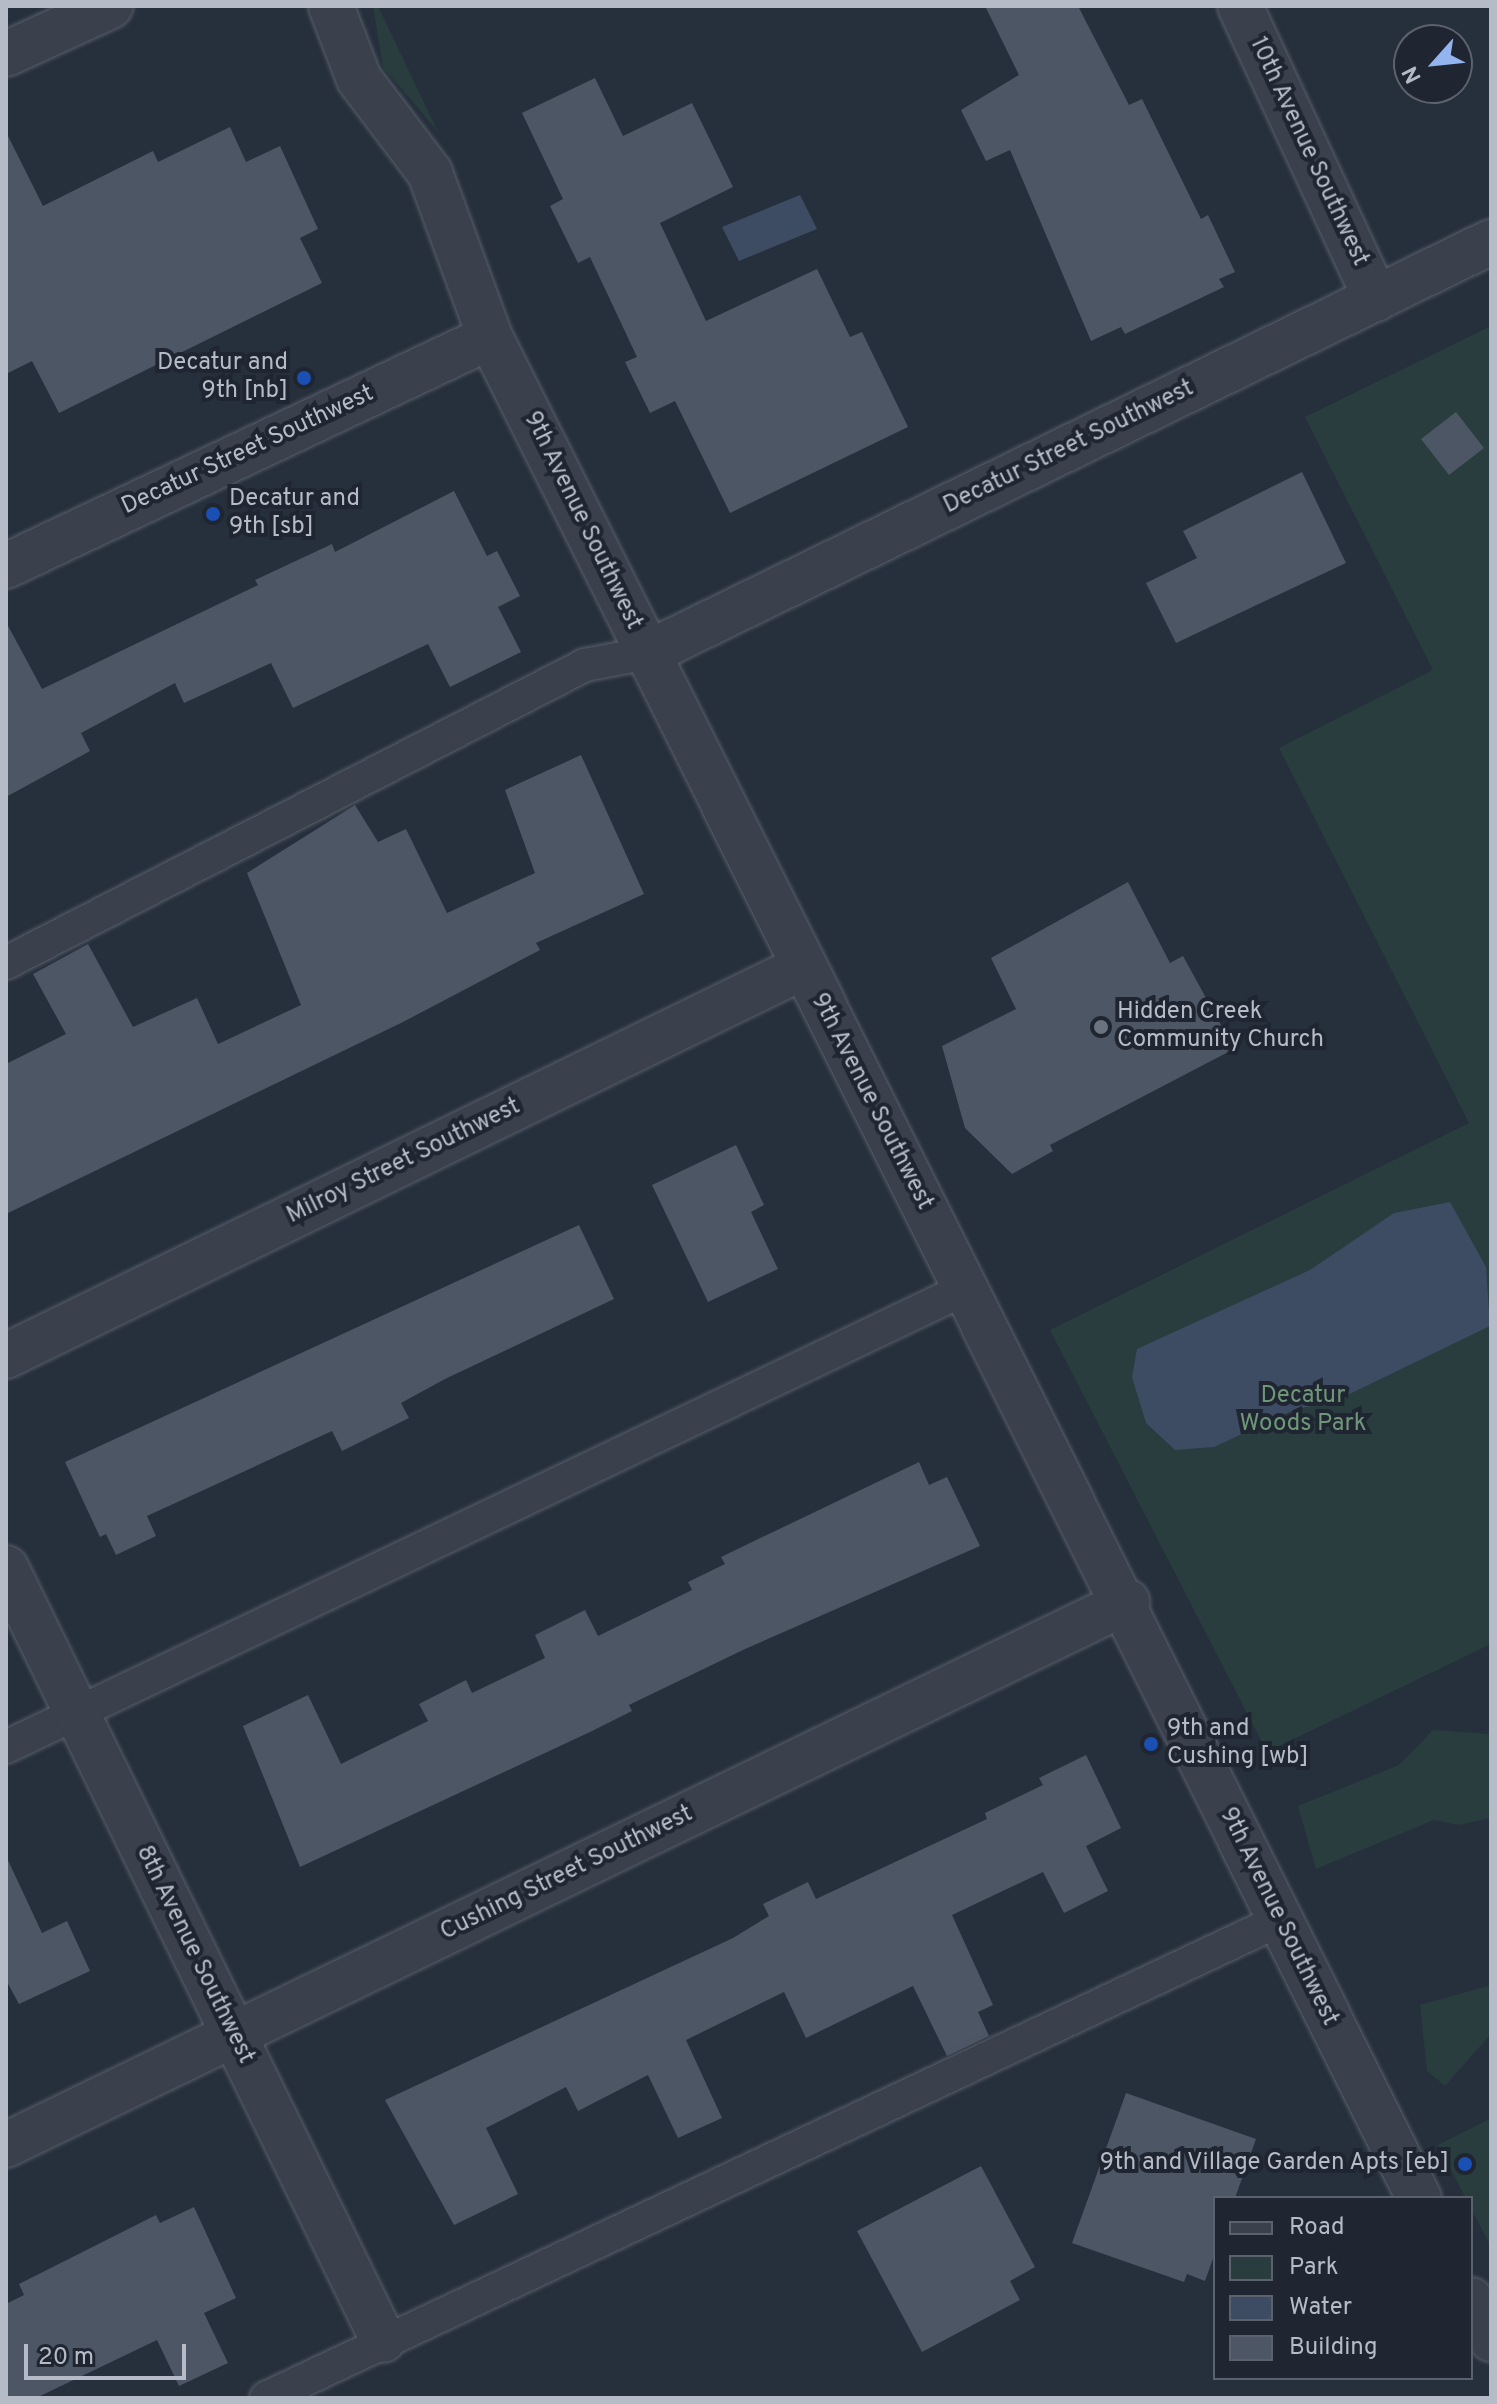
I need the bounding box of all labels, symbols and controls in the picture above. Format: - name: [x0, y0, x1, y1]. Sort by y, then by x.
- north arrow: [1393, 24, 1473, 104]
- street label: 10th Avenue Southwest: [1242, 32, 1374, 272]
- text: N: [1397, 61, 1429, 87]
- place label: Decatur and 9th [nb]: [157, 350, 288, 406]
- marker: Decatur and 9th [nb]: [295, 369, 313, 387]
- street label: Decatur Street Southwest: [939, 375, 1199, 521]
- street label: Decatur Street Southwest: [117, 380, 379, 522]
- street label: 9th Avenue Southwest: [516, 407, 648, 635]
- place label: Decatur and 9th [sb]: [229, 486, 360, 542]
- marker: Decatur and 9th [sb]: [204, 505, 222, 523]
- street label: 9th Avenue Southwest: [804, 988, 938, 1216]
- place label: Hidden Creek Community Church: [1117, 999, 1324, 1055]
- marker: Hidden Creek Community Church: [1092, 1018, 1110, 1036]
- street label: Milroy Street Southwest: [283, 1093, 525, 1231]
- park label: Decatur Woods Park: [1239, 1383, 1367, 1439]
- place label: 9th and Cushing [wb]: [1167, 1716, 1309, 1772]
- marker: 9th and Cushing [wb]: [1142, 1735, 1160, 1753]
- street label: Cushing Street Southwest: [436, 1800, 698, 1948]
- street label: 9th Avenue Southwest: [1212, 1803, 1344, 2031]
- street label: 8th Avenue Southwest: [128, 1841, 260, 2069]
- place label: 9th and Village Garden Apts [eb]: [1098, 2150, 1449, 2178]
- marker: 9th and Village Garden Apts [eb]: [1456, 2155, 1474, 2173]
- legend: [1213, 2196, 1473, 2380]
- text: Road: [1289, 2213, 1345, 2243]
- text: Park: [1289, 2253, 1339, 2283]
- text: Water: [1289, 2293, 1352, 2323]
- scale bar: [28, 2328, 190, 2378]
- text: Building: [1289, 2333, 1378, 2363]
- text: 20 m: [38, 2343, 94, 2373]

